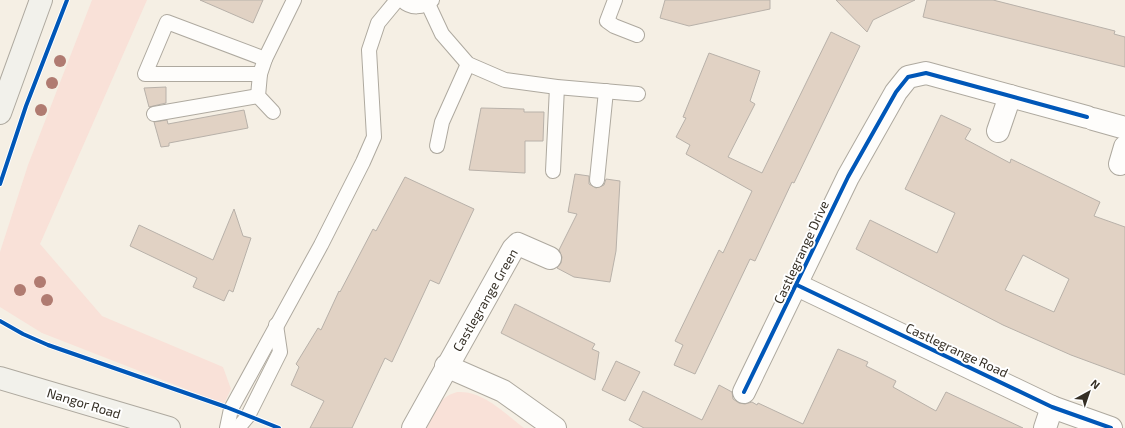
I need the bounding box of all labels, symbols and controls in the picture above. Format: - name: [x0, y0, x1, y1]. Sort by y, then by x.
- street label: Castlegrange Drive: [770, 198, 832, 306]
- street label: Castlegrange Green: [449, 246, 521, 354]
- street label: Castlegrange Road: [903, 319, 1011, 381]
- north arrow: [1069, 372, 1109, 412]
- text: N: [1089, 376, 1103, 392]
- street label: Nangor Road: [45, 384, 123, 422]

